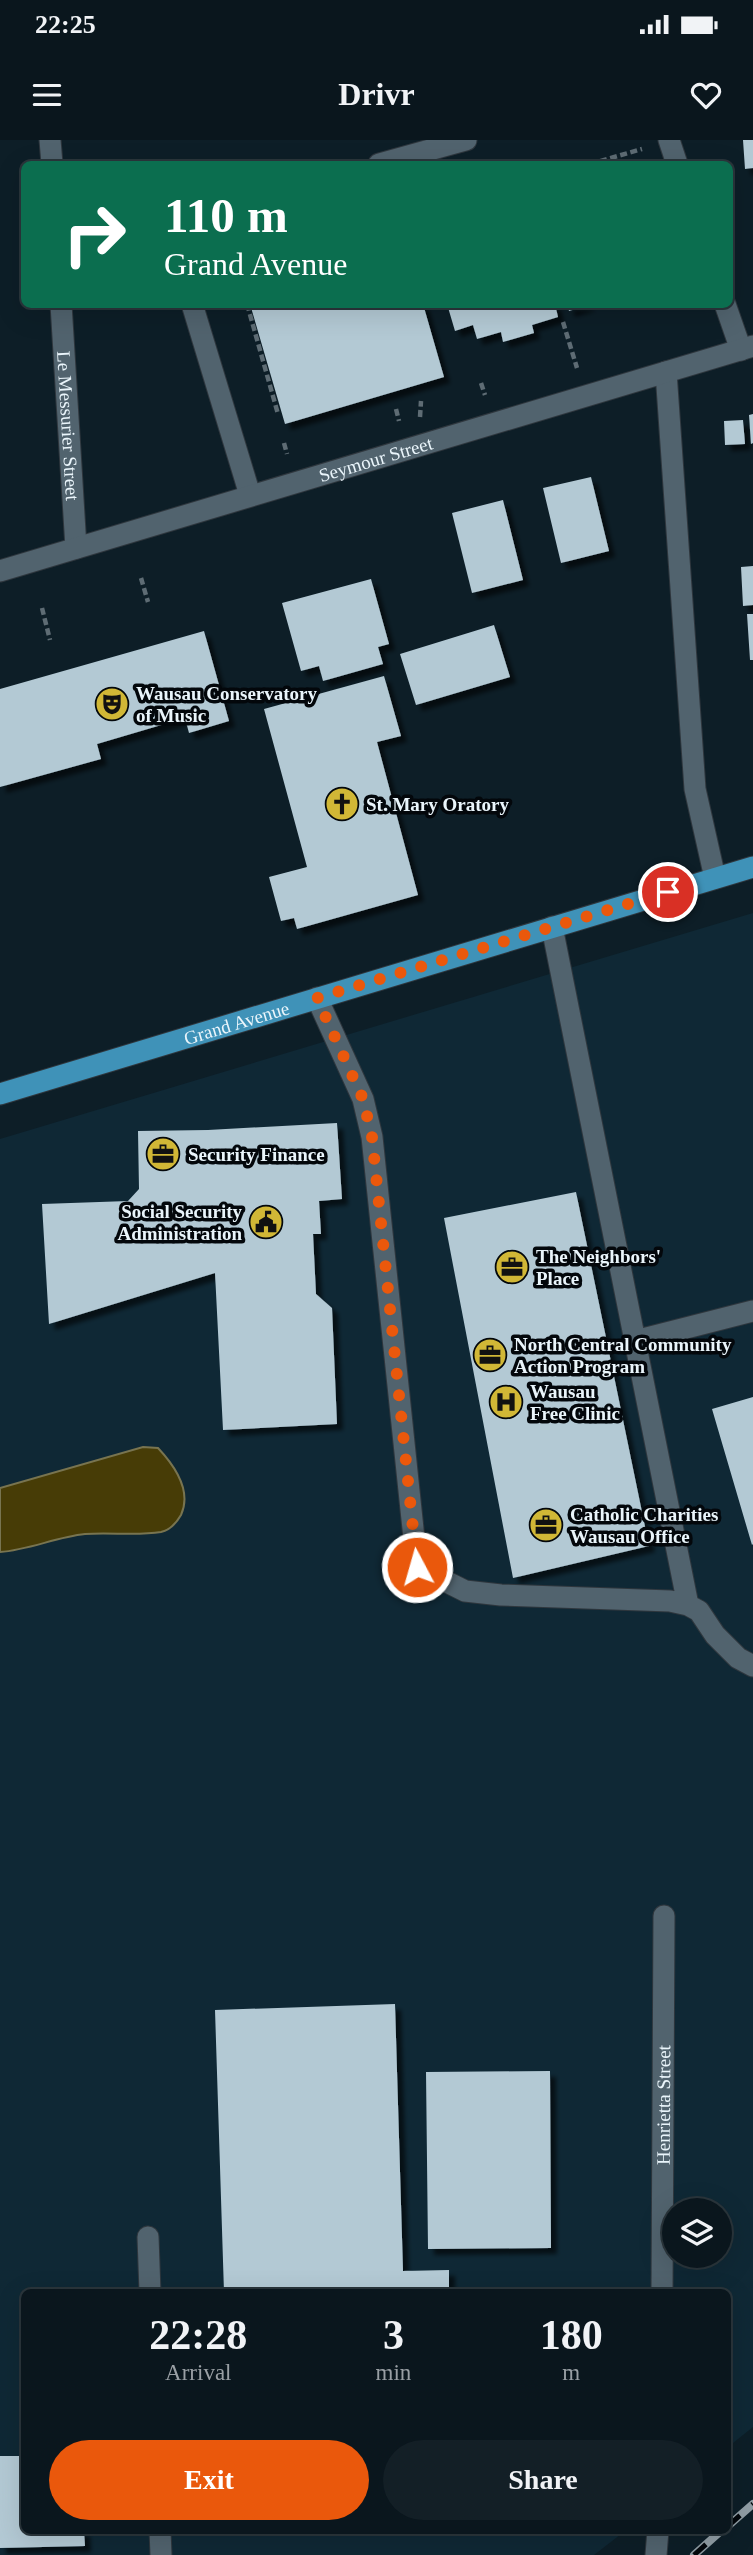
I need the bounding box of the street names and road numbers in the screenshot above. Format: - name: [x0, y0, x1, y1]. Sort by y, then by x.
- street label: Le Messurier Street: [53, 350, 84, 502]
- street label: Seymour Street: [316, 432, 436, 486]
- street label: Grand Avenue: [181, 997, 292, 1048]
- street label: Henrietta Street: [652, 2044, 674, 2165]

